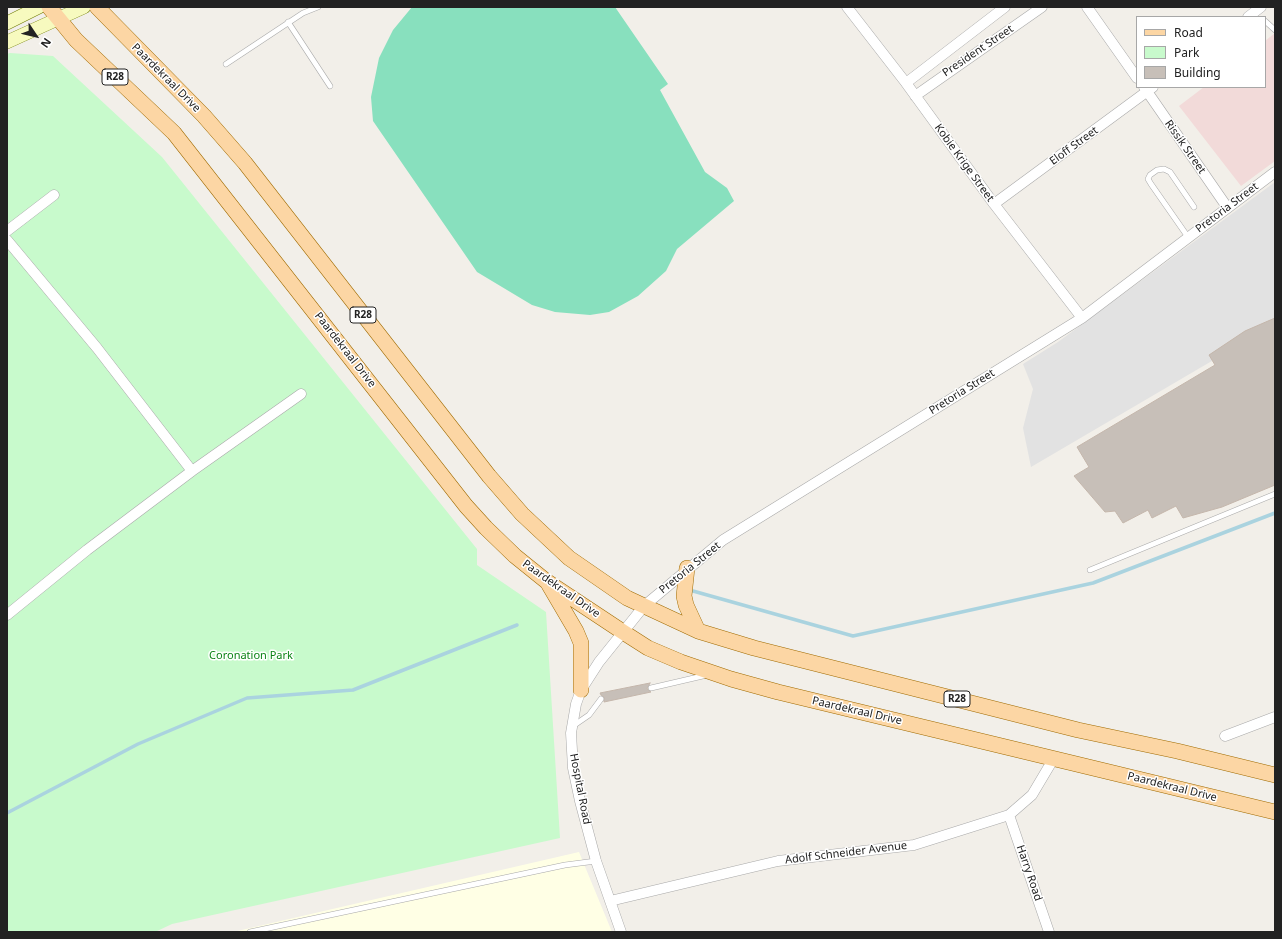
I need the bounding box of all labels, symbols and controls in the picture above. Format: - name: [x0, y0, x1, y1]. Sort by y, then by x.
- north arrow: [16, 16, 56, 56]
- legend: [1136, 16, 1266, 88]
- street label: President Street: [940, 22, 1016, 80]
- text: Road: [1174, 24, 1203, 41]
- text: N: [38, 35, 55, 51]
- street label: Paardekraal Drive: [129, 41, 203, 115]
- text: Park: [1174, 44, 1199, 61]
- text: Building: [1174, 64, 1221, 81]
- road number: R28: [102, 69, 128, 85]
- street label: Rissik Street: [1162, 118, 1208, 176]
- street label: Kobie Krige Street: [931, 122, 997, 204]
- street label: Eloff Street: [1047, 124, 1101, 168]
- street label: Pretoria Street: [1193, 180, 1261, 236]
- road number: R28: [350, 307, 376, 323]
- street label: Paardekraal Drive: [312, 310, 378, 390]
- street label: Pretoria Street: [927, 367, 997, 417]
- street label: Pretoria Street: [657, 539, 723, 597]
- street label: Paardekraal Drive: [520, 557, 602, 621]
- park label: Coronation Park: [209, 649, 293, 663]
- road number: R28: [944, 691, 970, 707]
- street label: Paardekraal Drive: [811, 694, 903, 728]
- street label: Hospital Road: [567, 752, 593, 826]
- street label: Paardekraal Drive: [1126, 770, 1218, 804]
- street label: Adolf Schneider Avenue: [784, 839, 908, 867]
- street label: Harry Road: [1013, 843, 1045, 903]

